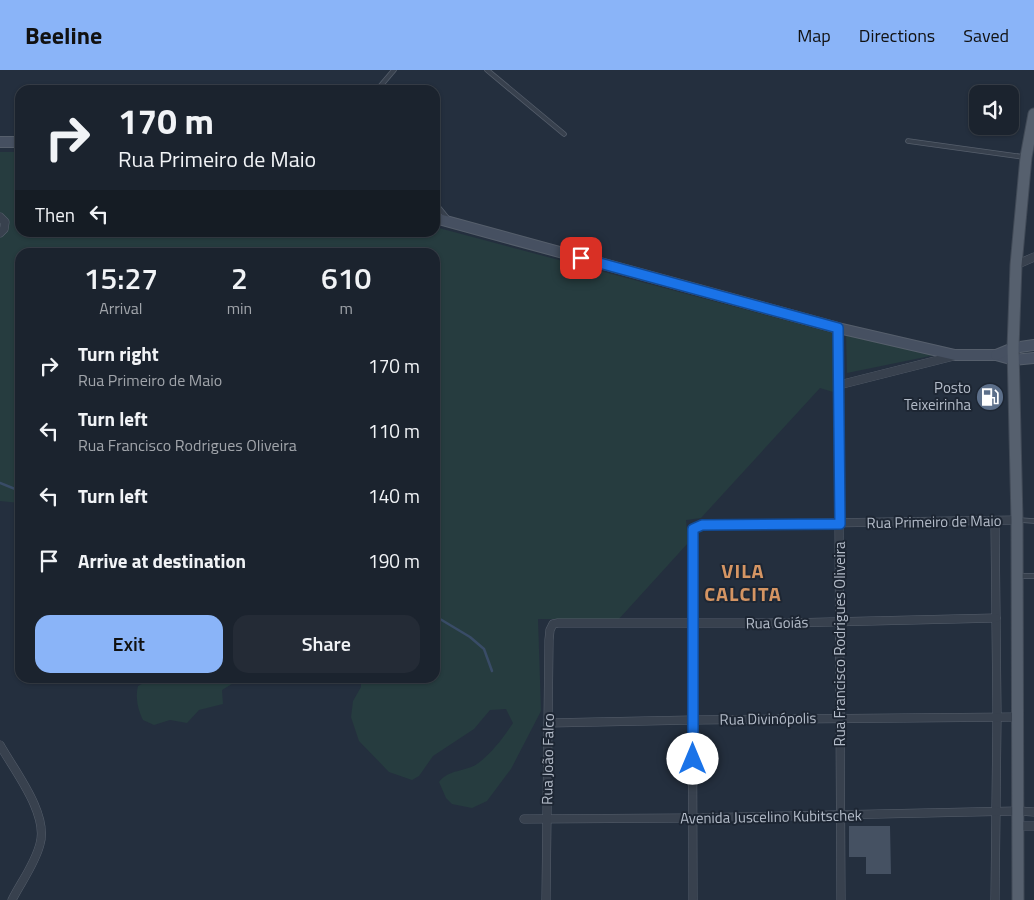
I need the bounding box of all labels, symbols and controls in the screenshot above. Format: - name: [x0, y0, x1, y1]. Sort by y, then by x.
- text: Beeline: [25, 17, 102, 53]
- text: Map: [797, 22, 831, 49]
- text: Directions: [859, 22, 935, 49]
- text: Saved: [963, 22, 1009, 49]
- map controls: [969, 85, 1019, 135]
- button: sound: [969, 85, 1019, 135]
- text: 170 m: [118, 94, 214, 148]
- icon: right: [35, 105, 100, 170]
- text: Rua Primeiro de Maio: [118, 142, 316, 176]
- text: Then: [35, 200, 75, 229]
- icon: left: [85, 200, 113, 228]
- pin: [560, 237, 602, 279]
- icon: arrive: [567, 244, 595, 272]
- text: 15:27: [84, 255, 158, 301]
- text: 2: [231, 255, 248, 301]
- text: 610: [321, 255, 371, 301]
- text: Arrival: [99, 296, 143, 320]
- text: min: [227, 296, 252, 320]
- text: m: [339, 296, 353, 320]
- text: Turn right: [78, 339, 159, 368]
- text: 170 m: [368, 351, 420, 380]
- icon: right: [35, 352, 63, 380]
- text: Rua Primeiro de Maio: [78, 368, 222, 392]
- place label: Posto Teixeirinha: [904, 376, 971, 416]
- fuel station icon: Posto Teixeirinha: [975, 382, 1005, 412]
- text: Turn left: [78, 404, 148, 433]
- text: 110 m: [368, 416, 420, 445]
- icon: left: [35, 417, 63, 445]
- text: Rua Francisco Rodrigues Oliveira: [78, 433, 297, 457]
- text: Turn left: [78, 481, 148, 510]
- text: 140 m: [368, 481, 420, 510]
- icon: left: [35, 482, 63, 510]
- street label: Rua Primeiro de Maio: [866, 509, 1002, 534]
- street label: Rua Francisco Rodrigues Oliveira: [828, 541, 851, 747]
- text: Arrive at destination: [78, 546, 246, 575]
- text: 190 m: [368, 546, 420, 575]
- icon: arrive: [35, 547, 63, 575]
- district label: VILA CALCITA: [704, 555, 782, 609]
- street label: Rua Goiás: [745, 610, 809, 635]
- button: Exit: [35, 615, 223, 673]
- button: Share: [233, 615, 420, 673]
- street label: Rua Divinópolis: [719, 706, 817, 731]
- street label: Rua João Falco: [535, 713, 560, 805]
- position arrow: [666, 732, 718, 784]
- street label: Avenida Juscelino Kubitschek: [680, 803, 862, 830]

